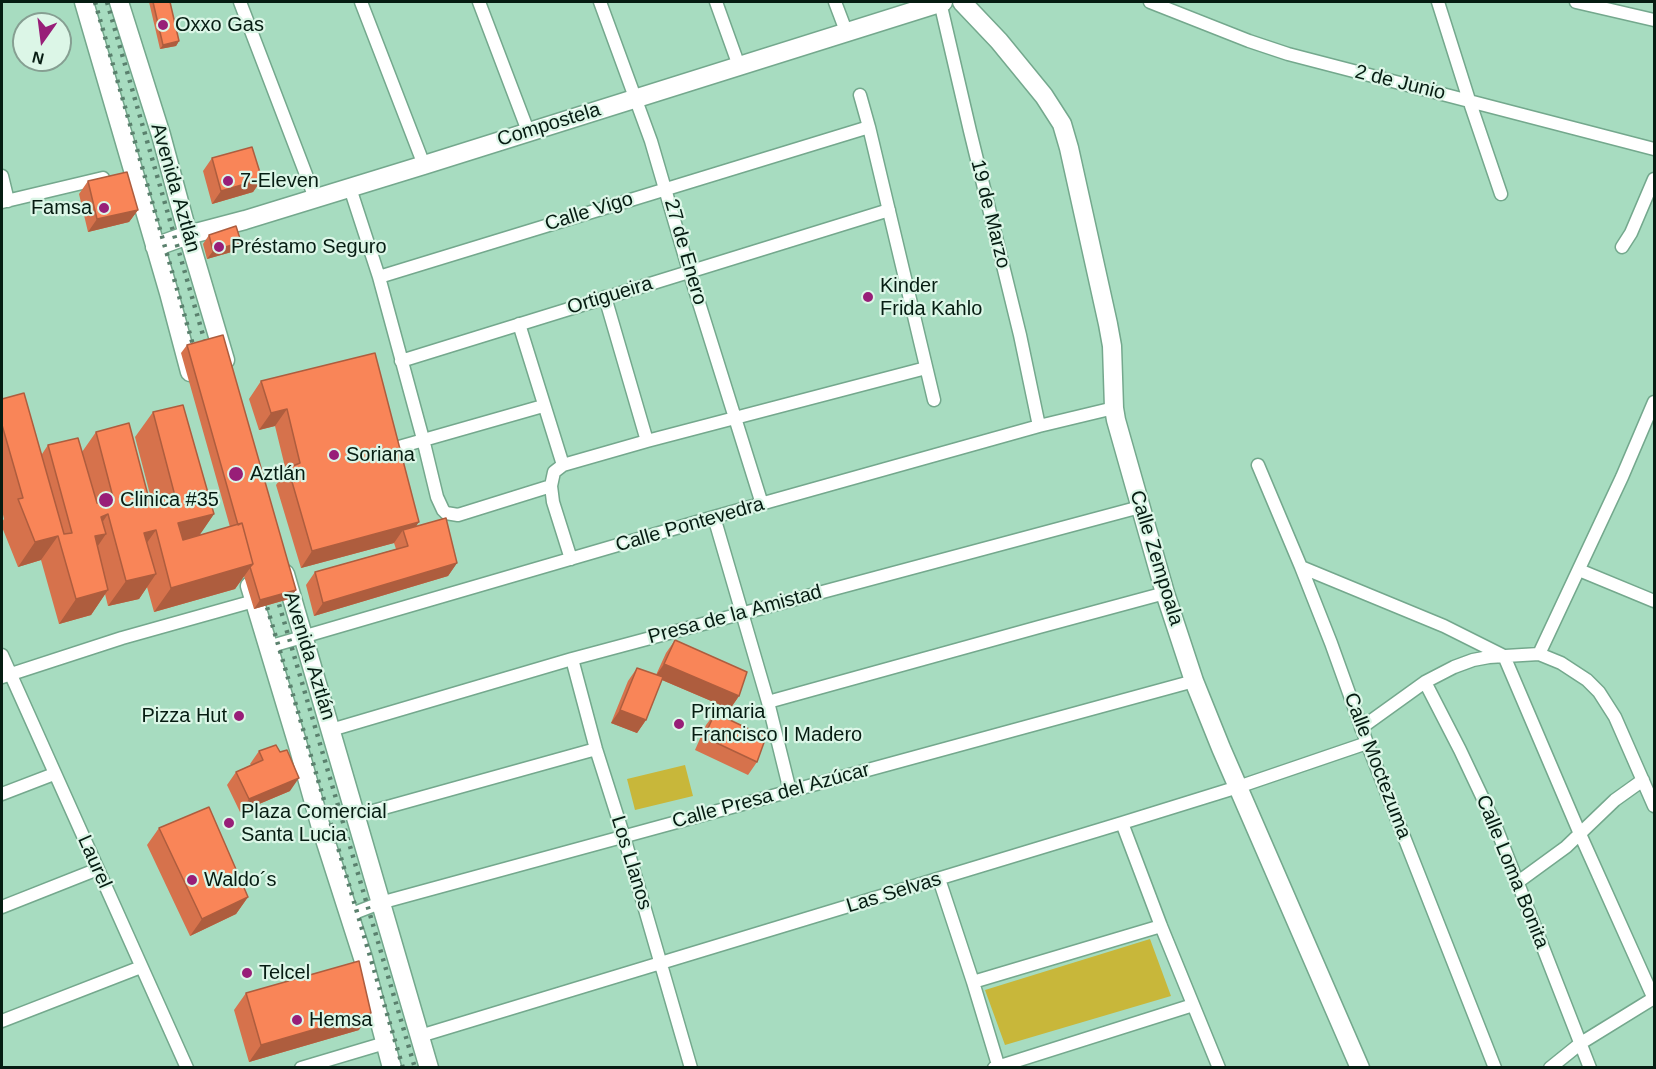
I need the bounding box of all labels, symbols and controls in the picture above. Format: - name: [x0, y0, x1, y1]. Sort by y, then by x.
- north arrow: [12, 12, 72, 72]
- place label: Oxxo Gas: [175, 13, 264, 37]
- marker: Oxxo Gas: [156, 18, 170, 32]
- text: N: [30, 48, 46, 68]
- street label: 2 de Junio: [1352, 60, 1448, 106]
- street label: Compostela: [494, 98, 604, 152]
- street label: Avenida Aztlán: [145, 121, 205, 255]
- street label: 19 de Marzo: [965, 157, 1015, 271]
- place label: 7-Eleven: [240, 169, 319, 193]
- marker: 7-Eleven: [221, 174, 235, 188]
- street label: Calle Vigo: [542, 187, 636, 237]
- place label: Famsa: [31, 196, 92, 220]
- street label: 27 de Enero: [658, 196, 712, 308]
- marker: Famsa: [97, 201, 111, 215]
- place label: Préstamo Seguro: [231, 235, 387, 259]
- marker: Préstamo Seguro: [212, 240, 226, 254]
- street label: Ortigueira: [565, 272, 655, 320]
- place label: Kinder Frida Kahlo: [880, 274, 982, 321]
- marker: Kinder Frida Kahlo: [861, 290, 875, 304]
- place label: Soriana: [346, 443, 415, 467]
- marker: Soriana: [327, 448, 341, 462]
- place label: Aztlán: [250, 462, 306, 486]
- marker: Aztlán: [227, 465, 245, 483]
- place label: Clinica #35: [120, 488, 219, 512]
- street label: Calle Zempoala: [1124, 488, 1188, 628]
- marker: Clinica #35: [97, 491, 115, 509]
- street label: Calle Pontevedra: [613, 492, 767, 558]
- street label: Presa de la Amistad: [645, 580, 825, 650]
- street label: Avenida Aztlán: [278, 589, 340, 723]
- street label: Calle Moctezuma: [1338, 690, 1416, 842]
- place label: Primaria Francisco I Madero: [691, 700, 862, 747]
- place label: Pizza Hut: [141, 704, 227, 728]
- marker: Pizza Hut: [232, 709, 246, 723]
- marker: Primaria Francisco I Madero: [672, 717, 686, 731]
- street label: Calle Presa del Azúcar: [670, 758, 872, 834]
- street label: Calle Loma Bonita: [1470, 792, 1554, 952]
- place label: Plaza Comercial Santa Lucia: [241, 800, 387, 847]
- street label: Los Llanos: [605, 813, 657, 913]
- marker: Plaza Comercial Santa Lucia: [222, 816, 236, 830]
- street label: Laurel: [72, 832, 116, 892]
- street label: Las Selvas: [844, 867, 944, 919]
- place label: Waldo´s: [204, 868, 277, 892]
- marker: Waldo´s: [185, 873, 199, 887]
- place label: Telcel: [259, 961, 310, 985]
- marker: Telcel: [240, 966, 254, 980]
- place label: Hemsa: [309, 1008, 372, 1032]
- marker: Hemsa: [290, 1013, 304, 1027]

